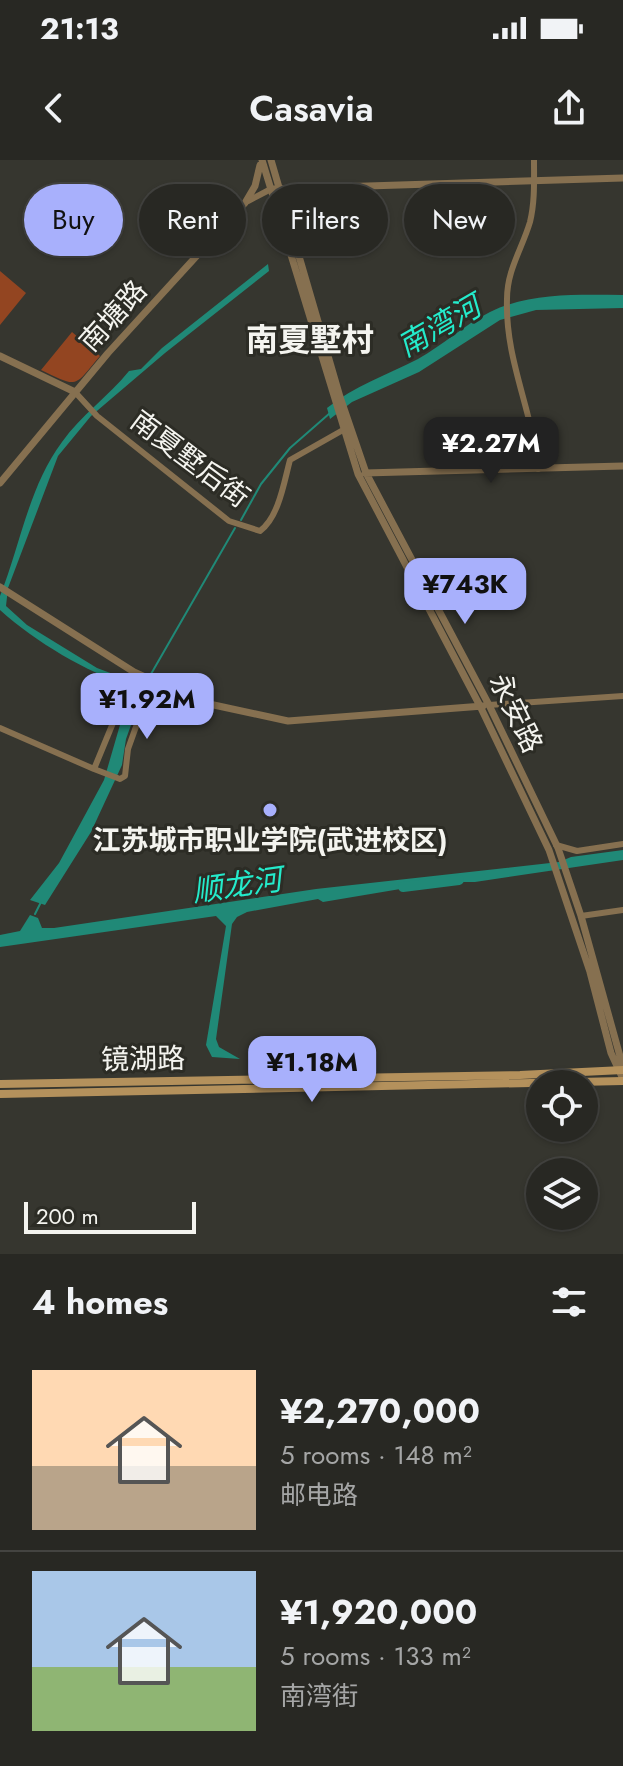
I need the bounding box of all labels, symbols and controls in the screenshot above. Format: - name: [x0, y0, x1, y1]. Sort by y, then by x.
- text: 21:13: [40, 7, 119, 50]
- text: Casavia: [249, 82, 374, 134]
- icon: back: [32, 86, 76, 130]
- icon: share: [547, 86, 591, 130]
- chip: Buy: [24, 184, 123, 256]
- chip: Rent: [139, 184, 246, 256]
- chip: Filters: [262, 184, 388, 256]
- chip: New: [404, 184, 515, 256]
- street label: 南塘路: [70, 271, 156, 361]
- water label: 南湾河: [389, 282, 493, 367]
- district label: 南夏墅村: [246, 317, 374, 363]
- street label: 南夏墅后街: [122, 400, 258, 518]
- pin: ¥2.27M: [426, 417, 556, 485]
- text: ¥2.27M: [442, 424, 540, 462]
- pin: ¥743K: [409, 558, 521, 626]
- text: ¥743K: [422, 565, 508, 603]
- street label: 永安路: [479, 666, 553, 760]
- pin: ¥1.92M: [82, 673, 212, 741]
- text: ¥1.92M: [99, 680, 195, 718]
- marker: 江苏城市职业学院(武进校区): [261, 801, 279, 819]
- place label: 江苏城市职业学院(武进校区): [92, 820, 448, 861]
- water label: 顺龙河: [189, 857, 290, 913]
- pin: ¥1.18M: [247, 1036, 377, 1104]
- street label: 镜湖路: [101, 1038, 185, 1080]
- text: ¥1.18M: [266, 1043, 358, 1081]
- map controls: [526, 1070, 598, 1230]
- button: locate: [526, 1070, 598, 1142]
- button: layers: [526, 1158, 598, 1230]
- scale bar: [24, 1198, 196, 1234]
- text: 200 m: [36, 1200, 99, 1232]
- text: 4 homes: [32, 1278, 168, 1327]
- icon: filters: [547, 1280, 591, 1324]
- text: ¥2,270,000: [280, 1387, 480, 1436]
- icon: home: [96, 1402, 192, 1498]
- text: 5 rooms · 148 m²: [280, 1436, 472, 1474]
- text: 邮电路: [280, 1476, 358, 1514]
- text: ¥1,920,000: [280, 1588, 477, 1637]
- icon: home: [96, 1603, 192, 1699]
- text: 5 rooms · 133 m²: [280, 1637, 471, 1675]
- text: 南湾街: [280, 1677, 358, 1715]

